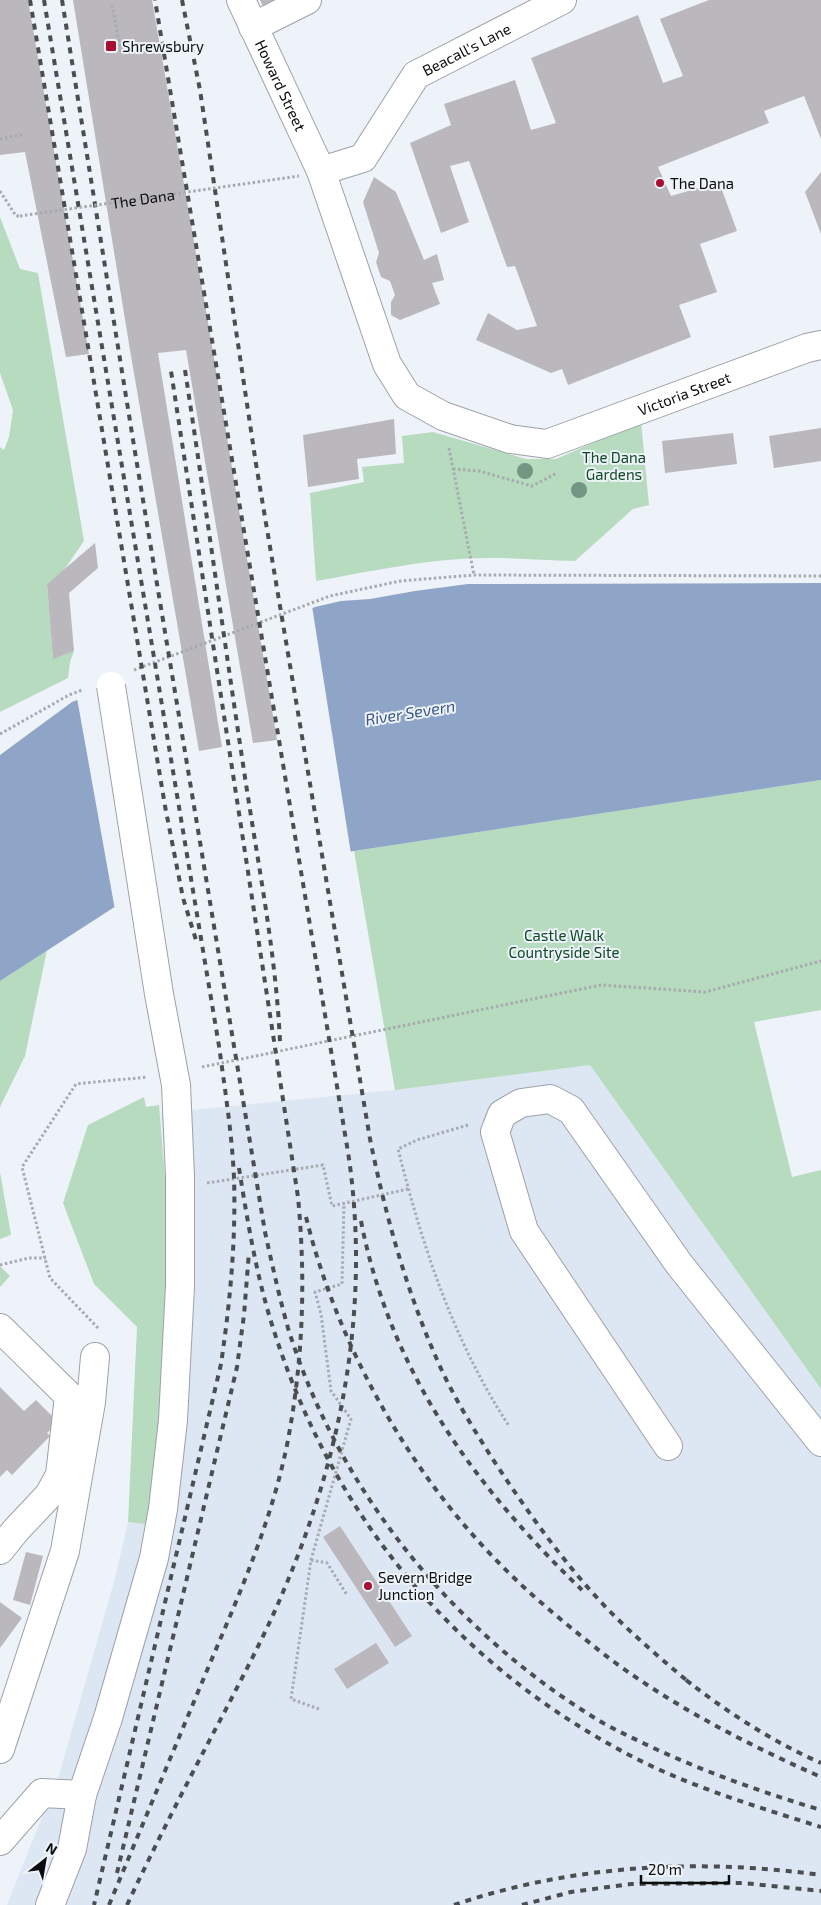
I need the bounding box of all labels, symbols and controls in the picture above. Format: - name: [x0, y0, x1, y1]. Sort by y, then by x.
- street label: Beacall's Lane: [419, 19, 513, 79]
- place label: Shrewsbury: [122, 37, 204, 55]
- street label: Howard Street: [252, 37, 310, 134]
- marker: Shrewsbury: [104, 39, 118, 53]
- place label: The Dana: [670, 174, 734, 192]
- marker: The Dana: [654, 177, 666, 189]
- street label: The Dana: [110, 185, 176, 212]
- street label: Victoria Street: [635, 368, 733, 419]
- park label: The Dana Gardens: [582, 448, 646, 483]
- water label: River Severn: [364, 696, 456, 728]
- park label: Castle Walk Countryside Site: [508, 926, 620, 961]
- place label: Severn Bridge Junction: [378, 1568, 472, 1603]
- marker: Severn Bridge Junction: [362, 1580, 374, 1592]
- north arrow: [20, 1835, 70, 1885]
- text: N: [43, 1839, 61, 1858]
- scale bar: [641, 1852, 728, 1884]
- text: 20 m: [648, 1860, 682, 1878]

